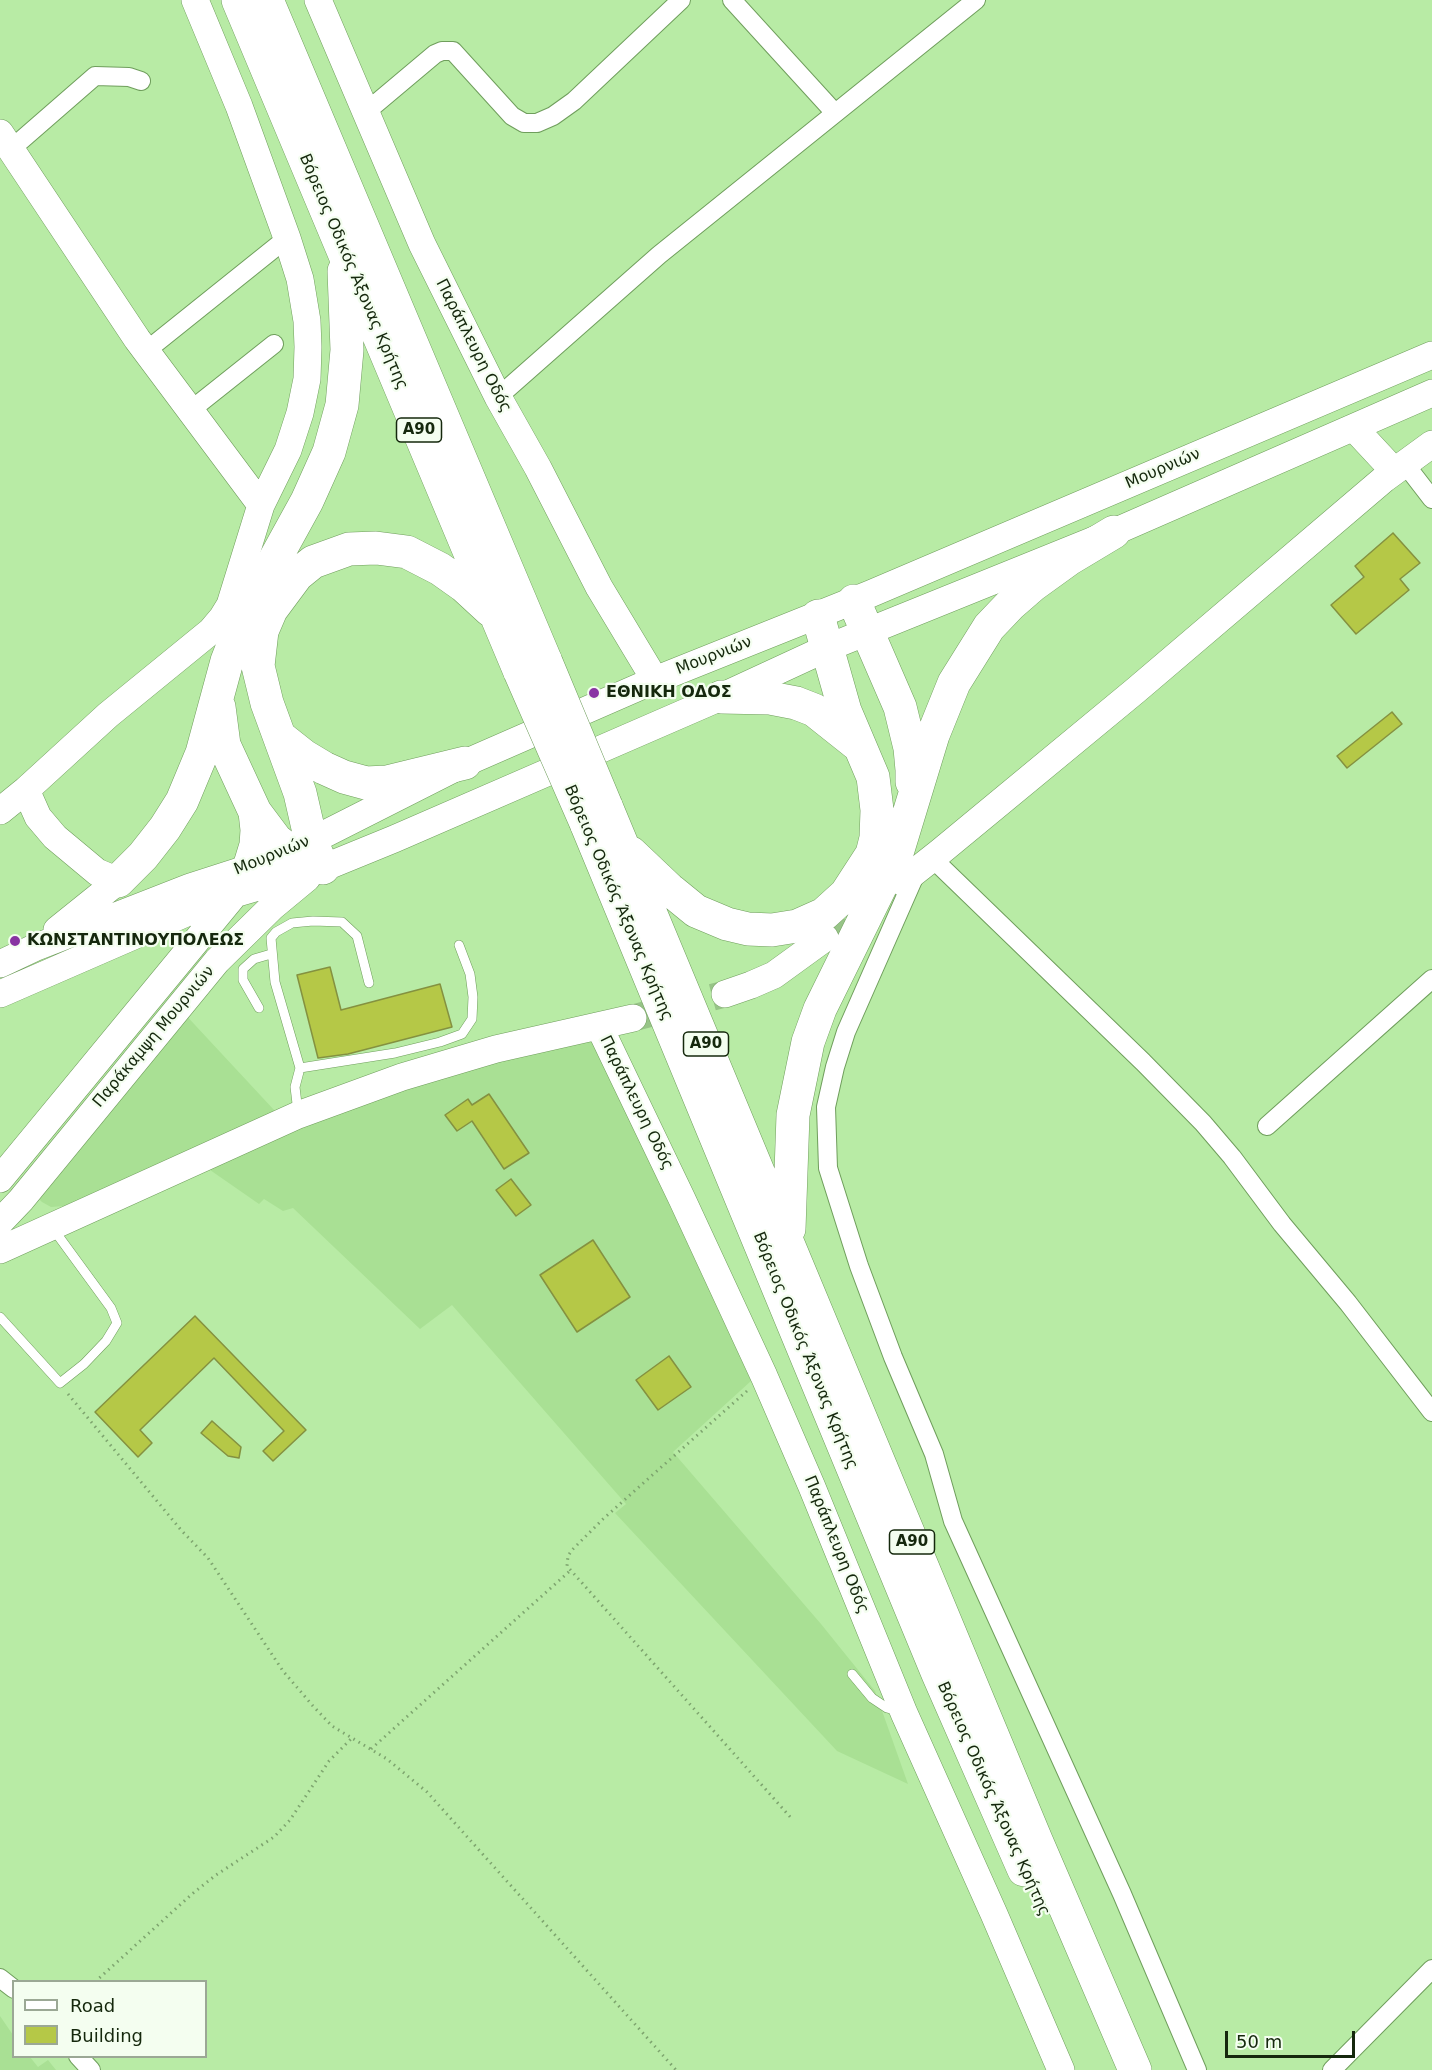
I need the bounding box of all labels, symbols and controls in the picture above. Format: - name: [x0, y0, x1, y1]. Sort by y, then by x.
- street label: Βόρειος Οδικός Άξονας Κρήτης: [294, 151, 412, 393]
- street label: Παράπλευρη Οδός: [431, 276, 515, 416]
- road number: Α90: [396, 418, 442, 442]
- street label: Μουρνιών: [1123, 445, 1203, 493]
- street label: Μουρνιών: [673, 633, 755, 679]
- place label: ΕΘΝΙΚΗ ΟΔΟΣ: [606, 683, 732, 703]
- marker: ΕΘΝΙΚΗ ΟΔΟΣ: [587, 686, 601, 700]
- street label: Βόρειος Οδικός Άξονας Κρήτης: [559, 782, 677, 1024]
- street label: Μουρνιών: [231, 832, 313, 880]
- place label: ΚΩΝΣΤΑΝΤΙΝΟΥΠΟΛΕΩΣ: [27, 931, 244, 951]
- marker: ΚΩΝΣΤΑΝΤΙΝΟΥΠΟΛΕΩΣ: [8, 934, 22, 948]
- street label: Παράκαμψη Μουρνιών: [89, 962, 219, 1112]
- road number: Α90: [684, 1032, 728, 1056]
- street label: Παράπλευρη Οδός: [595, 1033, 677, 1173]
- street label: Βόρειος Οδικός Άξονας Κρήτης: [748, 1229, 862, 1473]
- street label: Παράπλευρη Οδός: [800, 1473, 872, 1617]
- road number: Α90: [890, 1530, 934, 1554]
- street label: Βόρειος Οδικός Άξονας Κρήτης: [932, 1679, 1054, 1919]
- legend: [12, 1980, 207, 2058]
- text: Road: [70, 1995, 115, 2016]
- scale bar: [1228, 2019, 1358, 2057]
- text: Building: [70, 2025, 143, 2046]
- text: 50 m: [1236, 2031, 1282, 2052]

